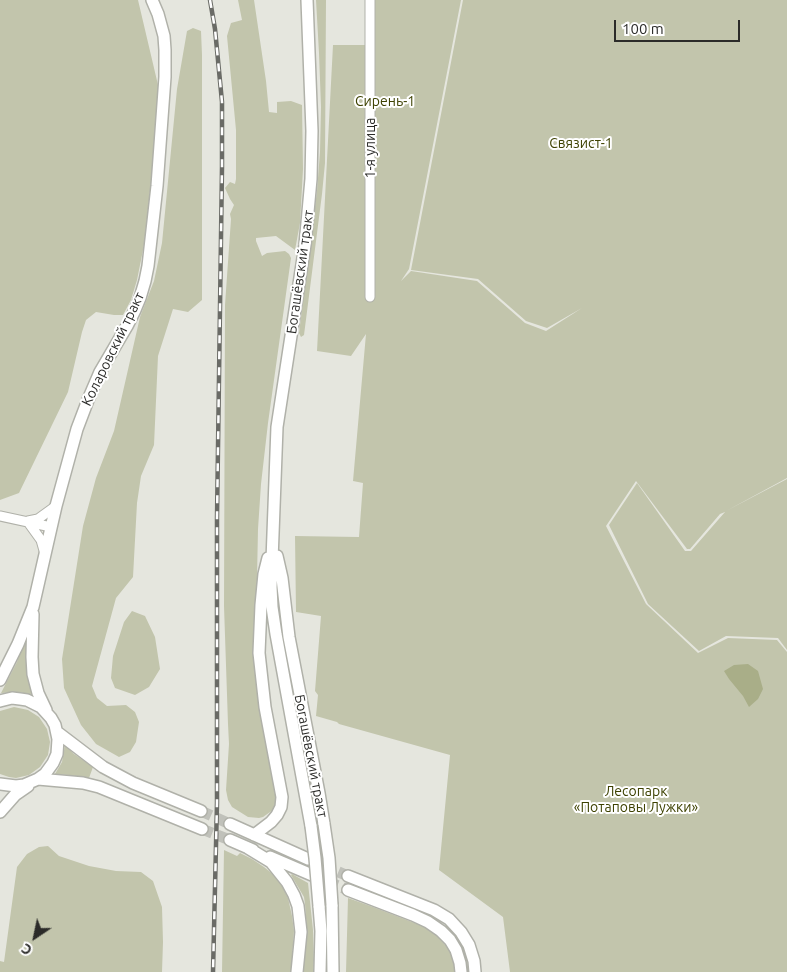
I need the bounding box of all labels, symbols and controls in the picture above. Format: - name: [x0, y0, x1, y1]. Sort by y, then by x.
- scale bar: [617, 10, 743, 42]
- text: 100 m: [622, 20, 664, 37]
- park label: Сирень-1: [355, 93, 415, 109]
- street label: 1-я улица: [362, 117, 378, 179]
- park label: Связист-1: [549, 135, 613, 151]
- street label: Богашёвский тракт: [283, 209, 317, 335]
- street label: Коларовский тракт: [78, 289, 148, 409]
- street label: Богашёвский тракт: [291, 693, 331, 819]
- park label: Лесопарк «Потаповы Лужки»: [574, 783, 698, 816]
- north arrow: [10, 912, 60, 962]
- text: С: [18, 940, 35, 959]

